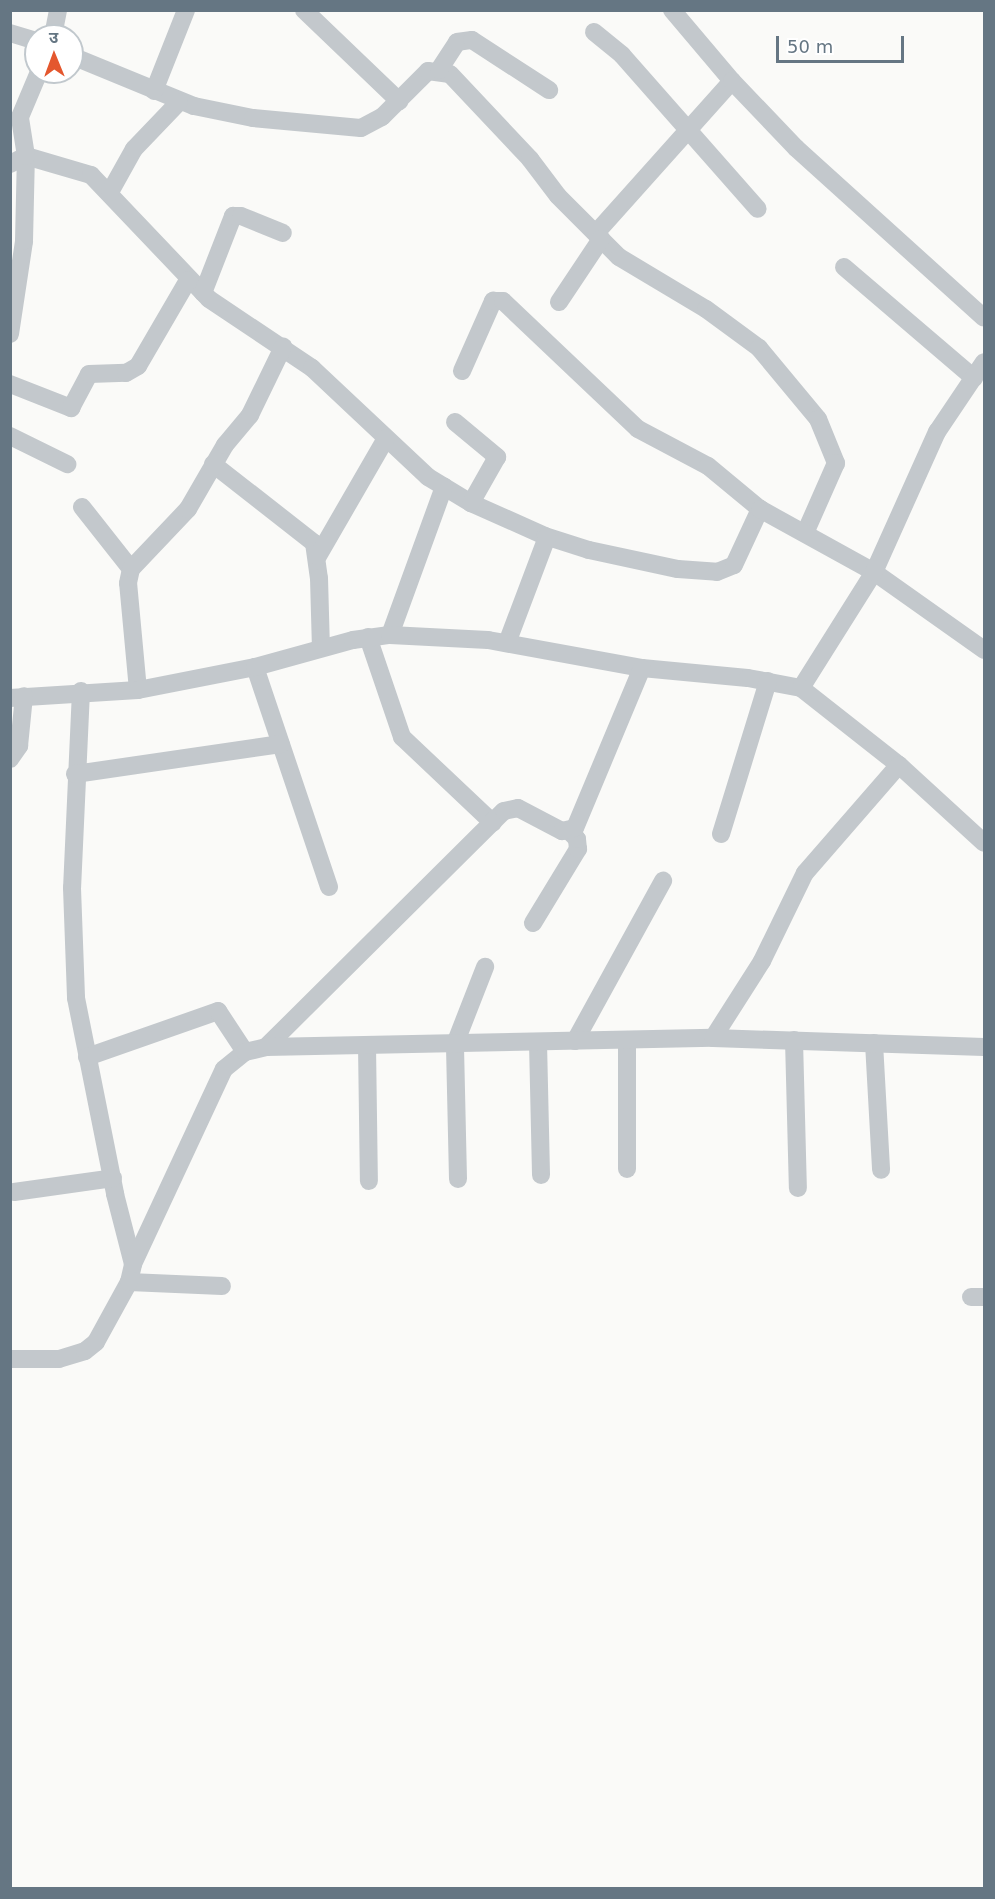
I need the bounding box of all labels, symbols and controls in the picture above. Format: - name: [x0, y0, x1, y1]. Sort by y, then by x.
- north arrow: [24, 24, 84, 84]
- scale bar: [779, 24, 906, 62]
- text: उ: [49, 28, 59, 47]
- text: 50 m: [787, 36, 833, 57]

